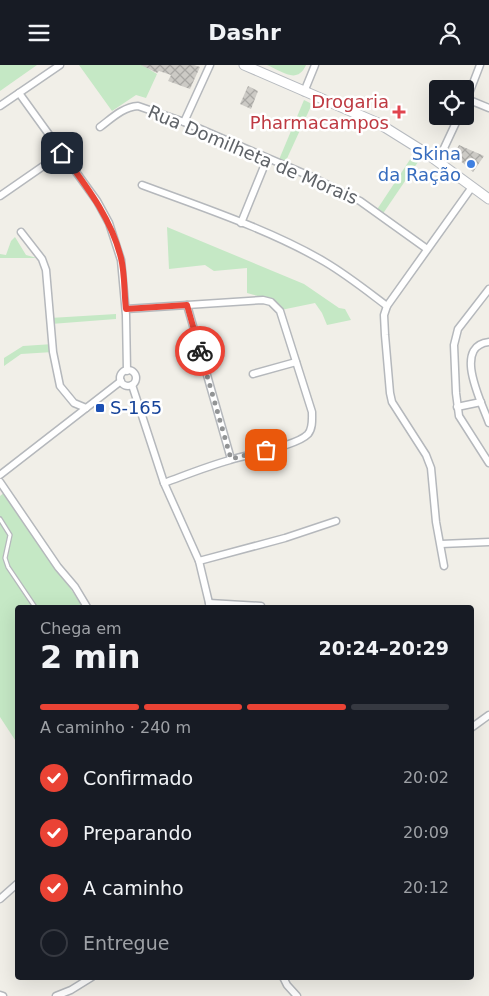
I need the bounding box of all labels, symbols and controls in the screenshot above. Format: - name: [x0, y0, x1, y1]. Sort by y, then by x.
- icon: menu: [25, 19, 53, 47]
- icon: person: [436, 19, 464, 47]
- text: Dashr: [208, 20, 281, 45]
- map controls: [429, 80, 474, 125]
- button: locate: [429, 80, 474, 125]
- place label: Drogaria Pharmacampos: [250, 91, 389, 133]
- street label: Rua Domilheta de Morais: [145, 101, 361, 208]
- marker: Drogaria Pharmacampos: [393, 106, 405, 118]
- pin: [41, 132, 83, 174]
- icon: home: [48, 139, 76, 167]
- place label: Skina da Ração: [378, 143, 461, 185]
- marker: Skina da Ração: [465, 158, 477, 170]
- courier: [175, 326, 225, 376]
- icon: bike: [186, 337, 214, 365]
- place label: S-165: [110, 397, 162, 418]
- marker: S-165: [94, 402, 106, 414]
- pin: [245, 429, 287, 471]
- icon: bag: [252, 436, 280, 464]
- text: Chega em: [40, 619, 122, 638]
- text: 20:24–20:29: [319, 637, 449, 659]
- text: 2 min: [40, 638, 141, 676]
- text: A caminho · 240 m: [40, 718, 191, 737]
- icon: check: [40, 764, 68, 792]
- text: Confirmado: [83, 767, 193, 789]
- text: 20:02: [403, 768, 449, 787]
- icon: check: [40, 819, 68, 847]
- text: Preparando: [83, 822, 192, 844]
- text: 20:09: [403, 823, 449, 842]
- icon: check: [40, 874, 68, 902]
- text: A caminho: [83, 877, 184, 899]
- text: 20:12: [403, 878, 449, 897]
- text: Entregue: [83, 932, 169, 954]

